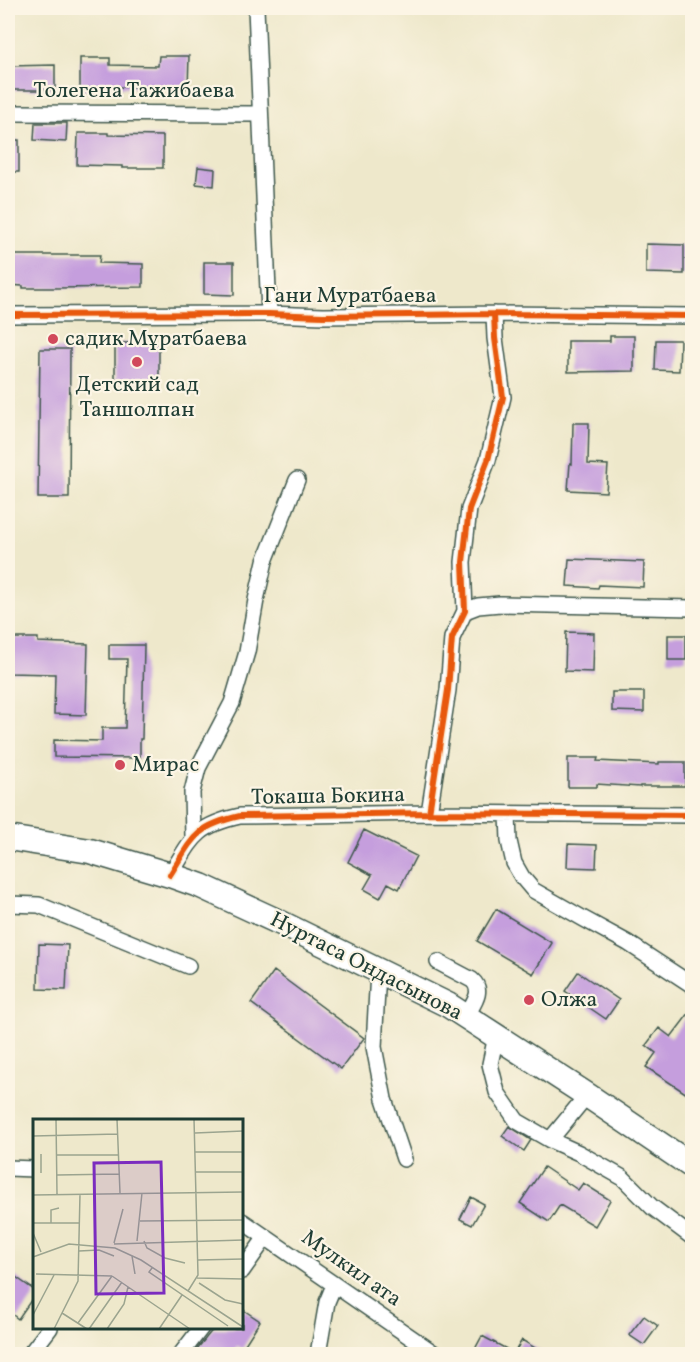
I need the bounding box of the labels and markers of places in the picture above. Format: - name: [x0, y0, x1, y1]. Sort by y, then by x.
- place label: садик Мұратбаева: [65, 324, 248, 355]
- marker: садик Мұратбаева: [46, 332, 60, 346]
- marker: Детский сад Таншолпан: [130, 355, 144, 369]
- place label: Детский сад Таншолпан: [75, 370, 199, 426]
- place label: Мирас: [132, 750, 199, 781]
- marker: Мирас: [113, 758, 127, 772]
- place label: Олжа: [541, 985, 598, 1016]
- marker: Олжа: [522, 993, 536, 1007]

